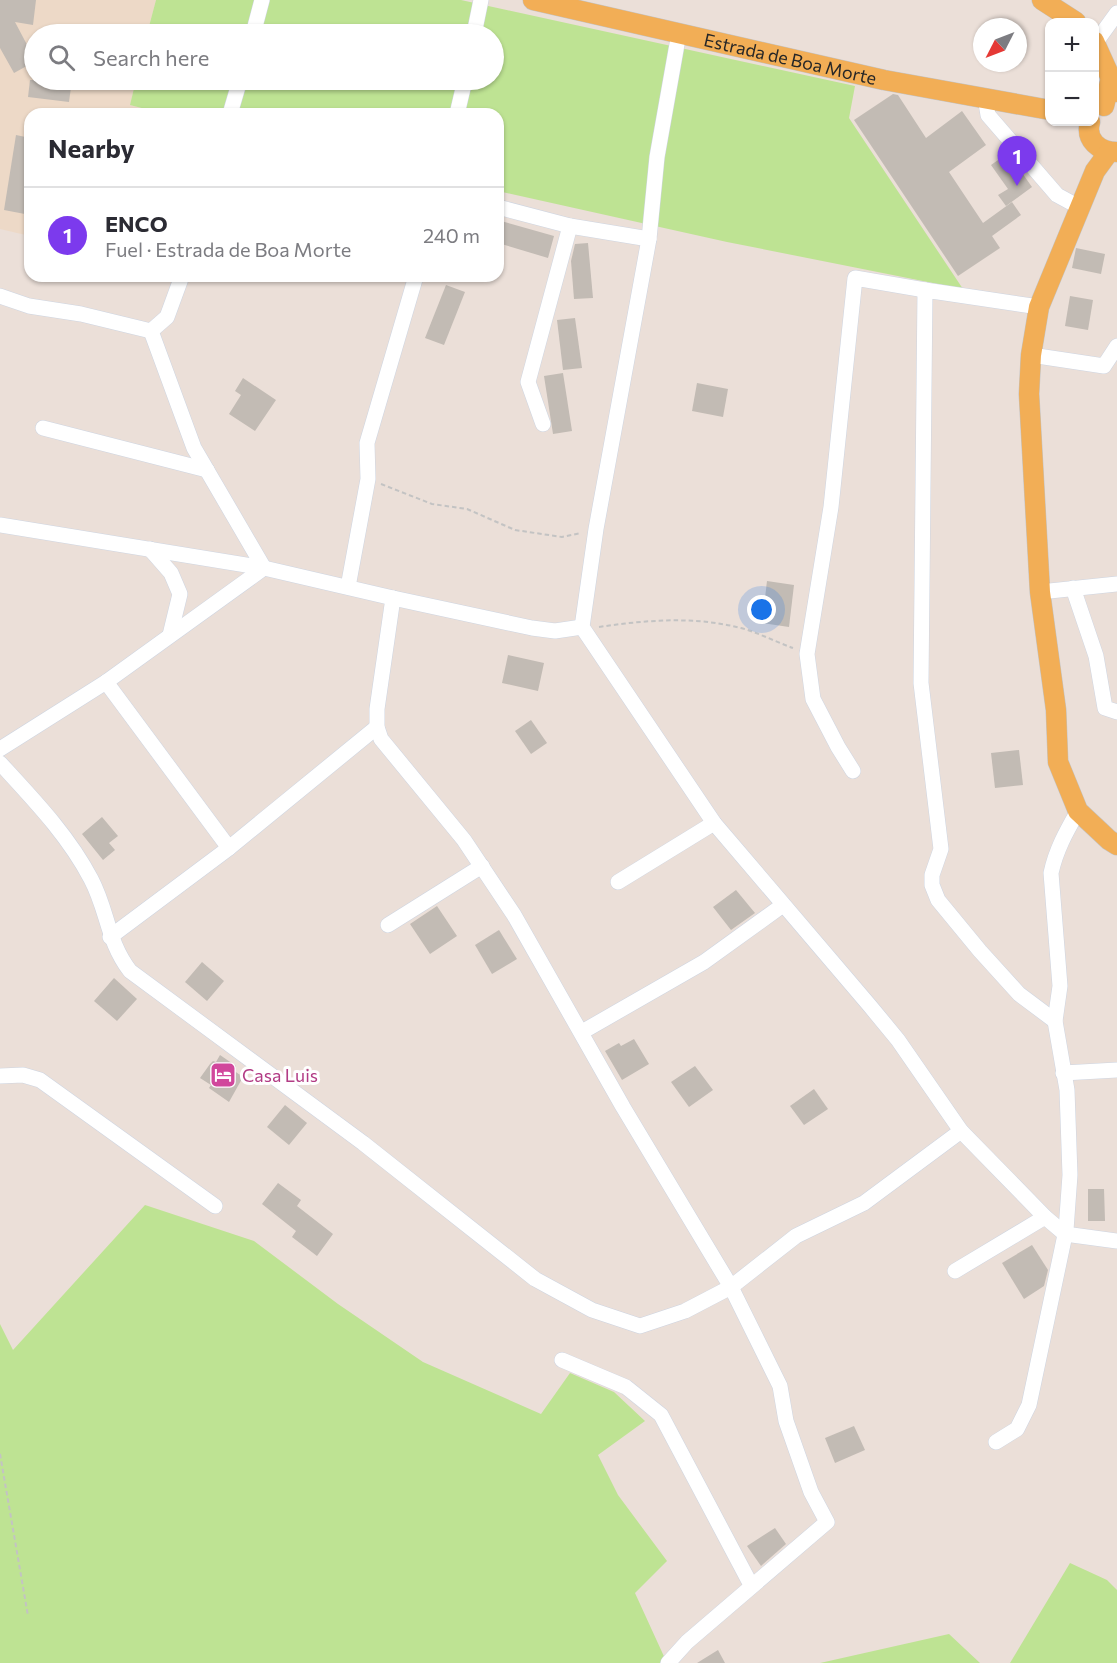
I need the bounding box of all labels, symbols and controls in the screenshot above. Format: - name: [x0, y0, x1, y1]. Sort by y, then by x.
- north arrow: [973, 18, 1027, 72]
- map controls: [1045, 18, 1099, 126]
- button: +: [1045, 18, 1099, 72]
- search box: [24, 24, 504, 90]
- street label: Estrada de Boa Morte: [702, 28, 879, 89]
- icon: search: [45, 41, 78, 74]
- text: Search here: [93, 44, 209, 71]
- button: −: [1045, 72, 1099, 126]
- text: Nearby: [48, 132, 135, 163]
- pin: 1: [998, 136, 1036, 186]
- text: ENCO: [105, 210, 168, 237]
- text: 1: [63, 223, 72, 247]
- text: 240 m: [423, 223, 480, 247]
- text: Fuel · Estrada de Boa Morte: [105, 237, 351, 261]
- your location: [747, 595, 776, 624]
- hotel icon: Casa Luis: [208, 1060, 238, 1090]
- place label: Casa Luis: [242, 1064, 318, 1086]

